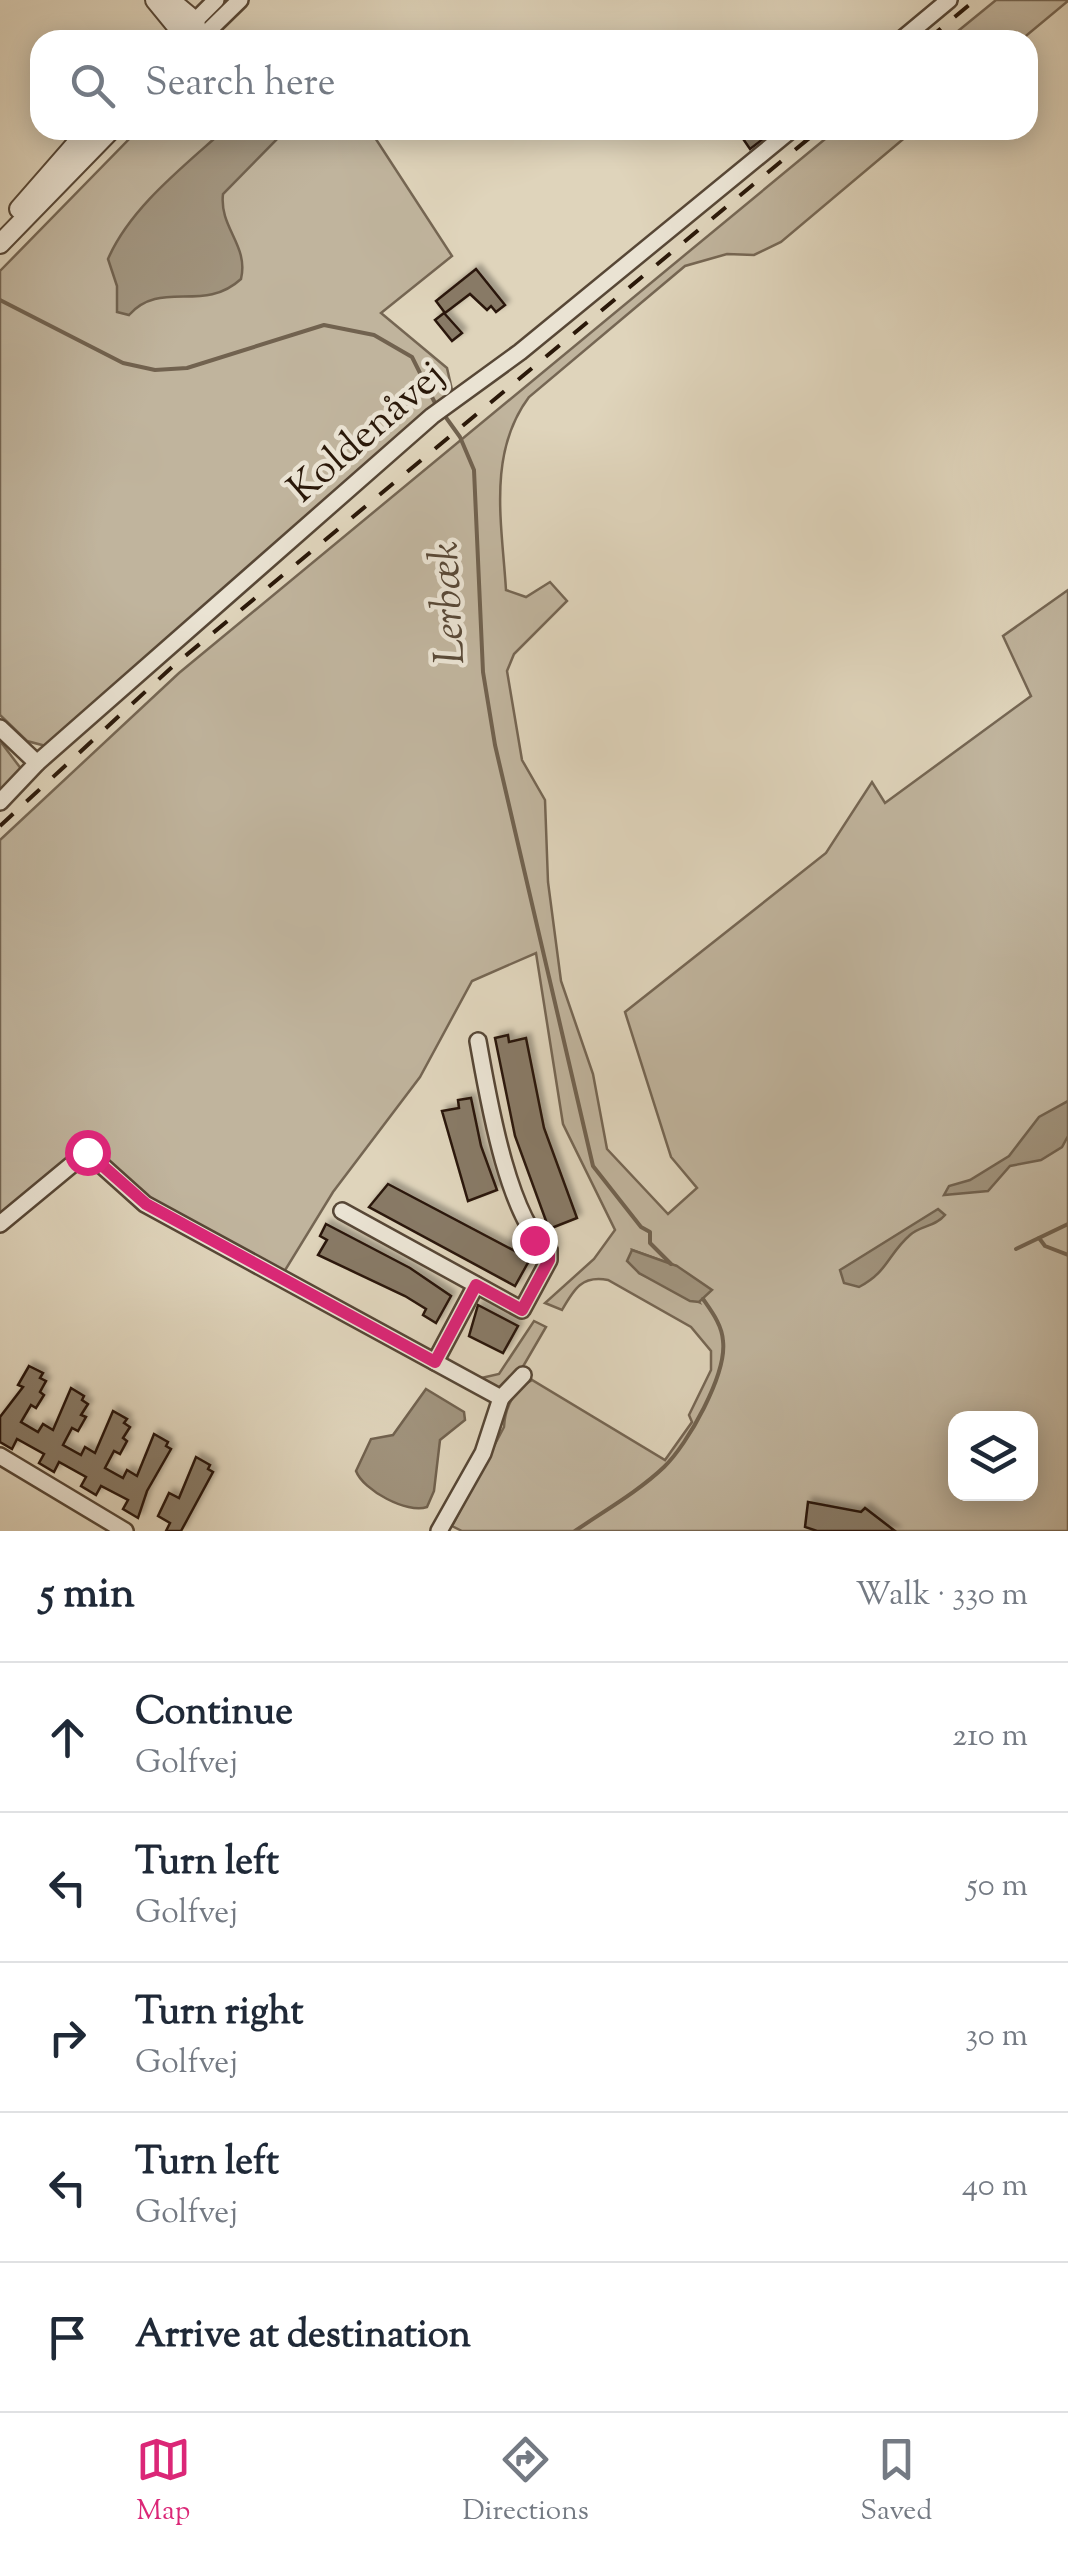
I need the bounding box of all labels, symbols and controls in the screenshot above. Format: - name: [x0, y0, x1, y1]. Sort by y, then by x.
- search box: [30, 30, 1038, 140]
- icon: search: [65, 58, 120, 113]
- text: Search here: [145, 58, 336, 112]
- street label: Koldenåvej: [277, 350, 459, 518]
- water label: Lerbæk: [417, 540, 483, 666]
- route start: [65, 1130, 111, 1176]
- route end: [512, 1218, 558, 1264]
- map controls: [948, 1411, 1038, 1501]
- button: layers: [948, 1411, 1038, 1501]
- text: 5 min: [40, 1566, 135, 1626]
- text: Walk · 330 m: [855, 1573, 1028, 1619]
- text: Continue: [135, 1687, 293, 1741]
- icon: ahead: [40, 1710, 95, 1765]
- text: 210 m: [952, 1714, 1028, 1760]
- text: Golfvej: [135, 1741, 238, 1787]
- text: Turn left: [135, 1837, 279, 1891]
- icon: left: [40, 1860, 95, 1915]
- text: 50 m: [967, 1864, 1028, 1910]
- text: Golfvej: [135, 1891, 238, 1937]
- text: Turn right: [135, 1987, 303, 2041]
- icon: right: [40, 2010, 95, 2065]
- text: 30 m: [965, 2014, 1028, 2060]
- text: Golfvej: [135, 2041, 238, 2087]
- text: Turn left: [135, 2137, 279, 2191]
- icon: left: [40, 2160, 95, 2215]
- text: 40 m: [962, 2164, 1028, 2210]
- text: Golfvej: [135, 2191, 238, 2237]
- icon: arrive: [40, 2310, 95, 2365]
- text: Arrive at destination: [135, 2310, 471, 2364]
- tab: Map: [136, 2432, 191, 2532]
- tab: Directions: [462, 2432, 589, 2532]
- tab: Saved: [860, 2432, 932, 2532]

